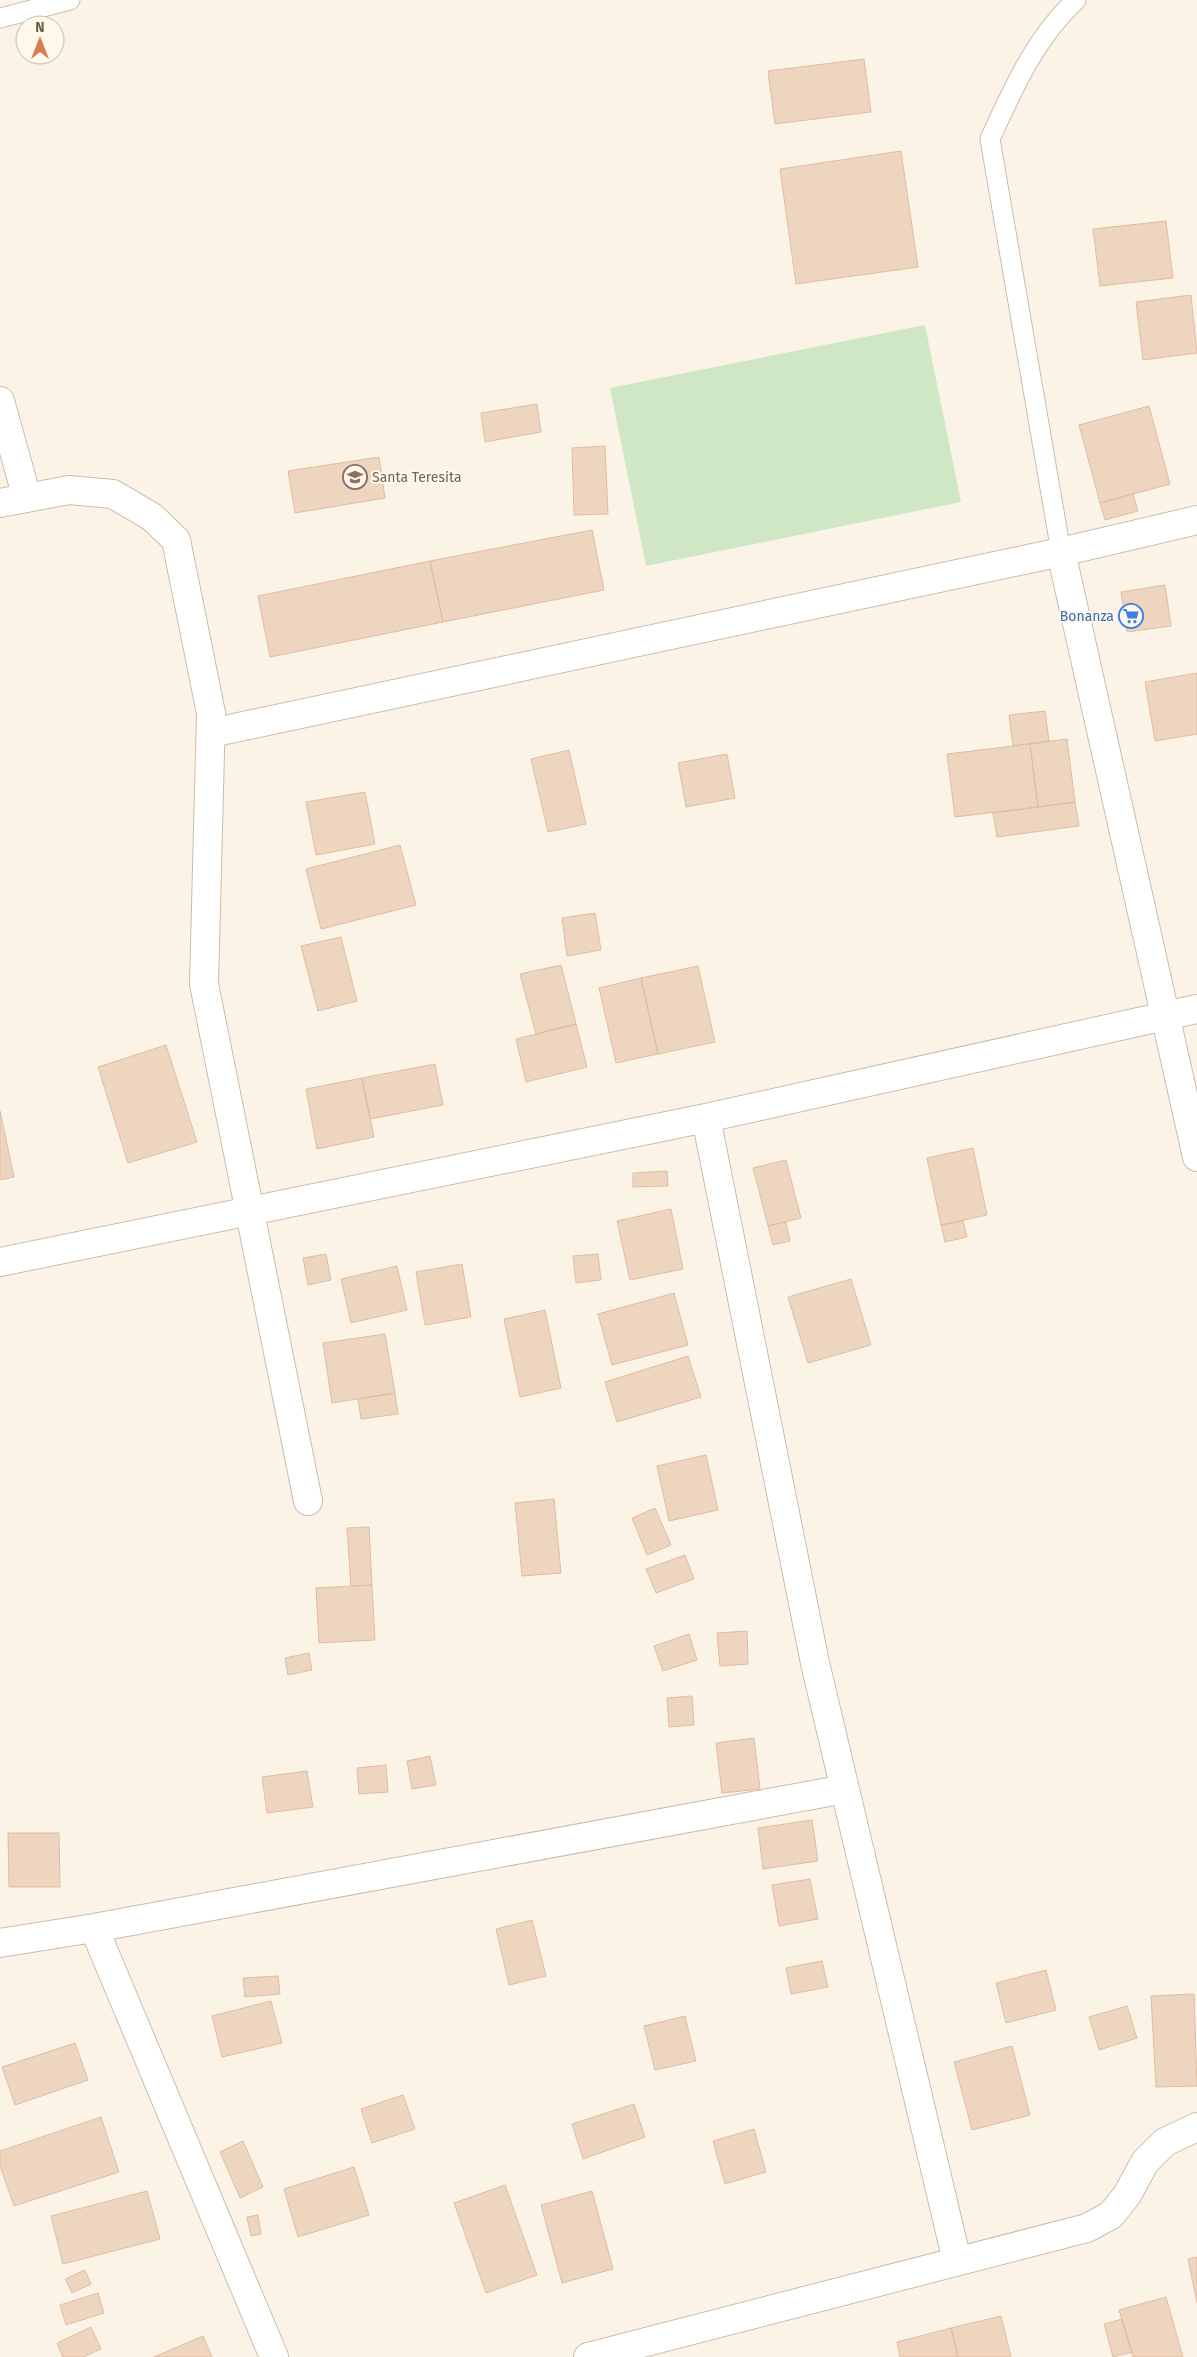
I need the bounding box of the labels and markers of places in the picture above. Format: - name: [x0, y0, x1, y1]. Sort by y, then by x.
- school or university icon: Santa Teresita: [342, 464, 368, 490]
- place label: Santa Teresita: [372, 469, 462, 486]
- supermarket icon: Bonanza: [1118, 603, 1144, 629]
- place label: Bonanza: [1060, 608, 1114, 625]

